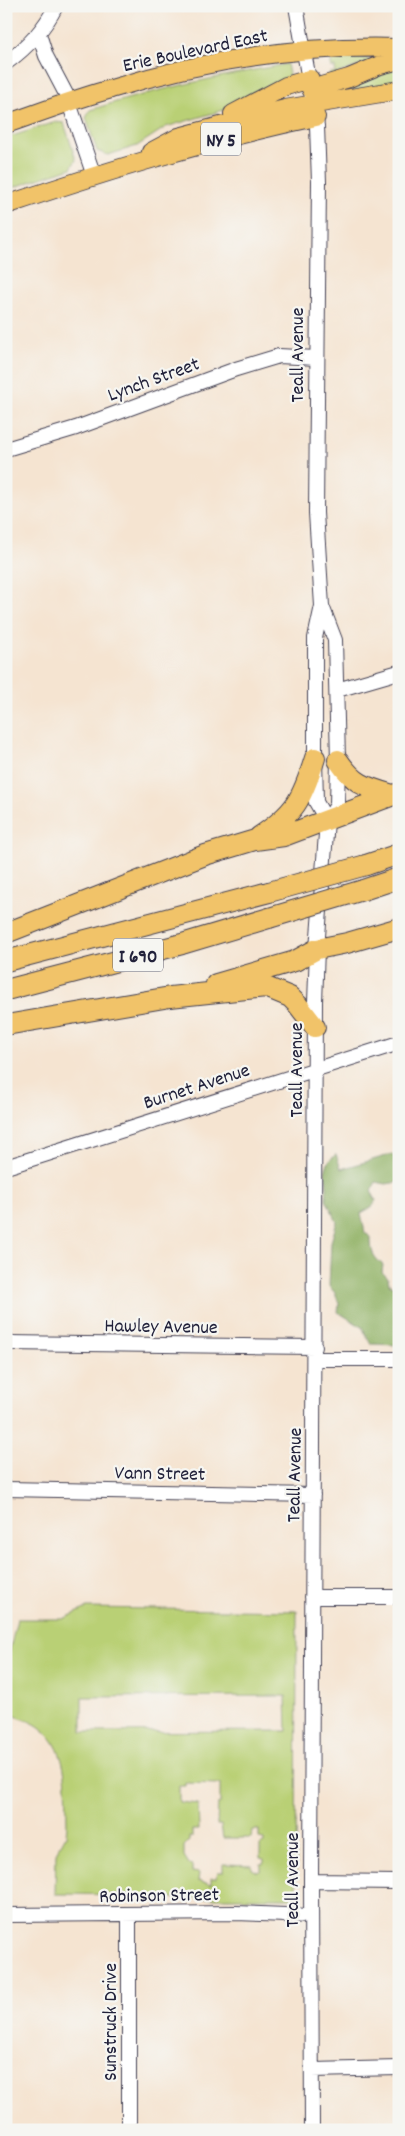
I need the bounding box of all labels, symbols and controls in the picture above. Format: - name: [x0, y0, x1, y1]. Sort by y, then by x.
- street label: Erie Boulevard East: [121, 23, 271, 81]
- road number: NY 5: [201, 122, 241, 156]
- street label: Teall Avenue: [285, 307, 313, 403]
- street label: Lynch Street: [104, 351, 204, 410]
- road number: I 690: [113, 938, 163, 972]
- street label: Teall Avenue: [284, 1022, 312, 1118]
- street label: Burnet Avenue: [140, 1057, 254, 1118]
- street label: Hawley Avenue: [104, 1313, 218, 1343]
- street label: Teall Avenue: [281, 1427, 311, 1523]
- street label: Vann Street: [114, 1460, 206, 1490]
- street label: Teall Avenue: [280, 1832, 308, 1928]
- street label: Robinson Street: [99, 1882, 219, 1912]
- street label: Sunstruck Drive: [98, 1963, 126, 2081]

